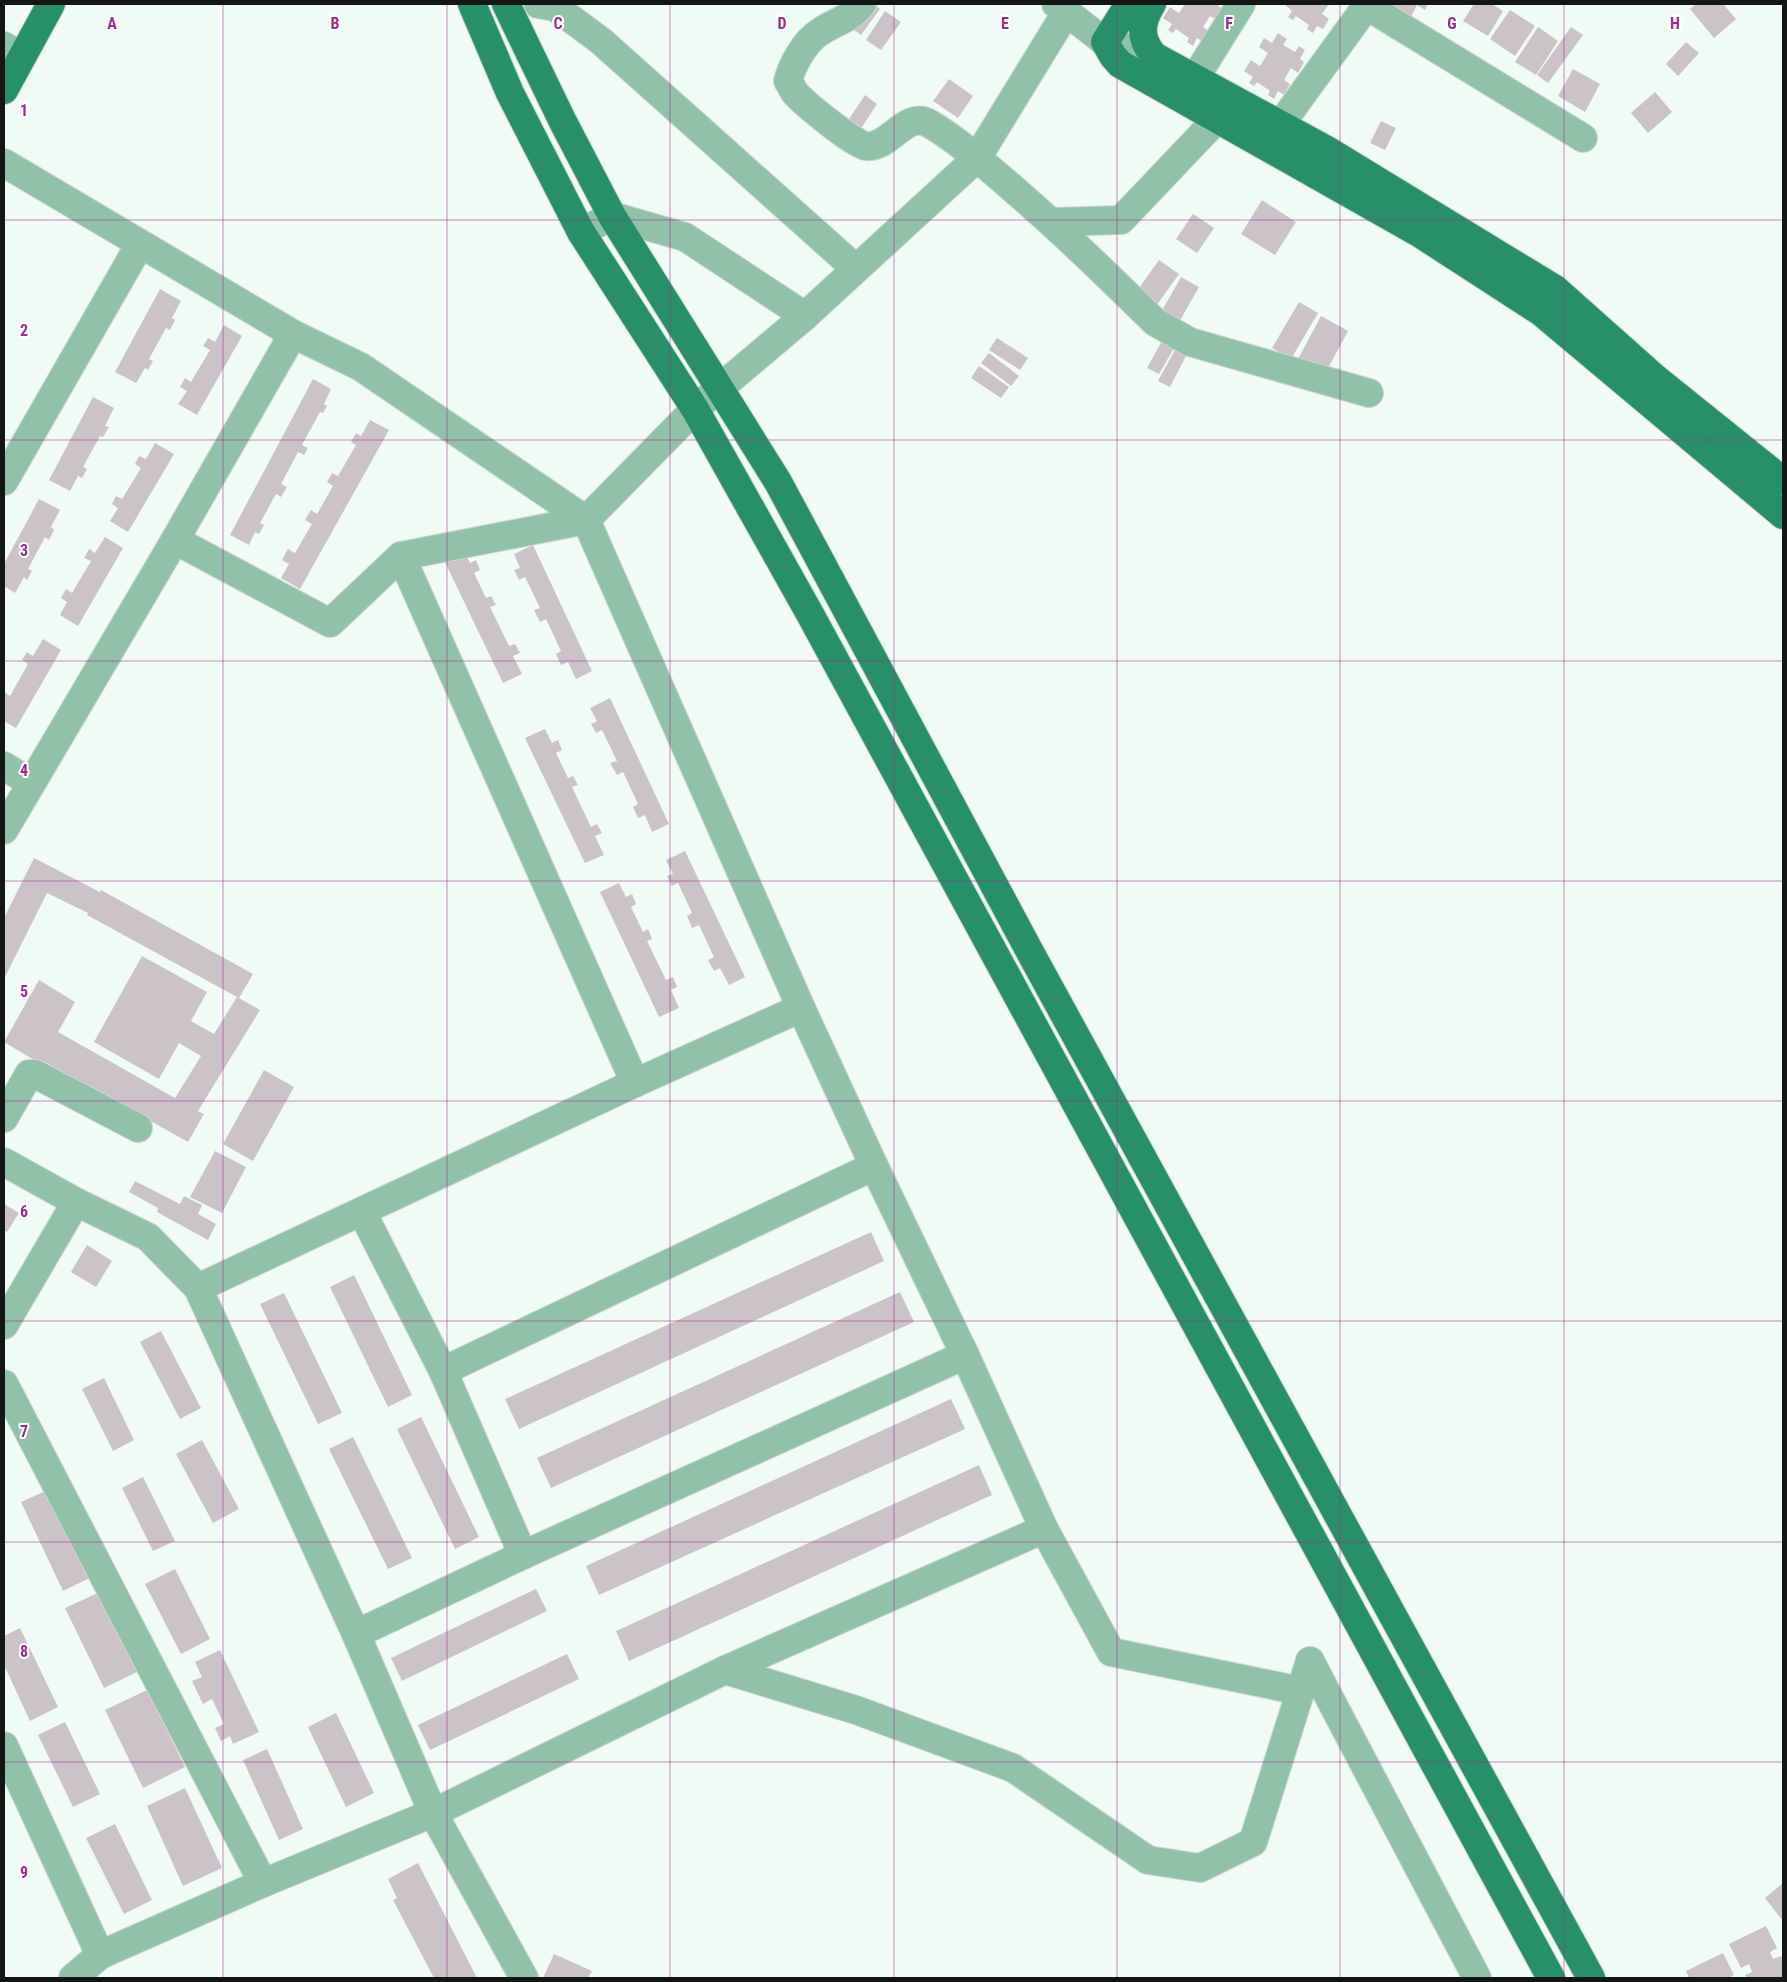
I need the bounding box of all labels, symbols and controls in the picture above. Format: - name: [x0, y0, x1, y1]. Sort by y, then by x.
- text: A: [107, 14, 117, 33]
- text: B: [331, 14, 340, 33]
- text: C: [553, 14, 563, 33]
- text: D: [777, 14, 787, 33]
- text: E: [1001, 14, 1009, 33]
- text: F: [1225, 14, 1233, 33]
- text: G: [1447, 14, 1457, 33]
- text: H: [1670, 14, 1680, 33]
- text: 1: [20, 101, 28, 120]
- text: 2: [20, 321, 28, 340]
- text: 3: [20, 541, 28, 560]
- text: 4: [20, 761, 28, 780]
- text: 5: [20, 982, 28, 1001]
- text: 6: [20, 1202, 28, 1221]
- text: 7: [20, 1422, 28, 1441]
- text: 8: [20, 1642, 28, 1661]
- text: 9: [20, 1863, 28, 1882]

